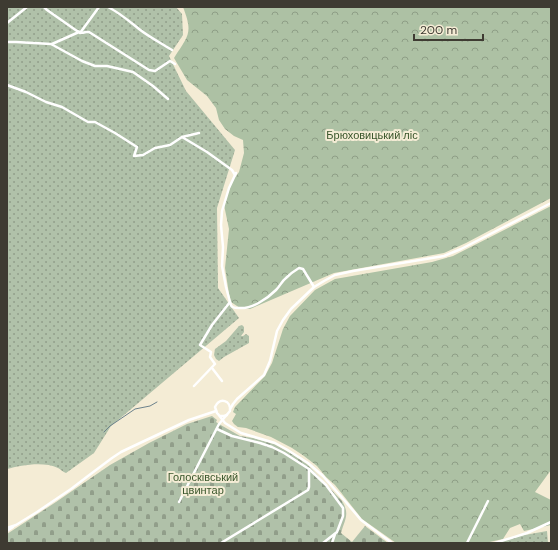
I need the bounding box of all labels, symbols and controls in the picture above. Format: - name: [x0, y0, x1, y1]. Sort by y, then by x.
- scale bar: [414, 16, 483, 42]
- text: 200 m: [420, 22, 457, 38]
- park label: Брюховицький ліс: [326, 128, 418, 142]
- park label: Голосківський цвинтар: [168, 470, 238, 497]

